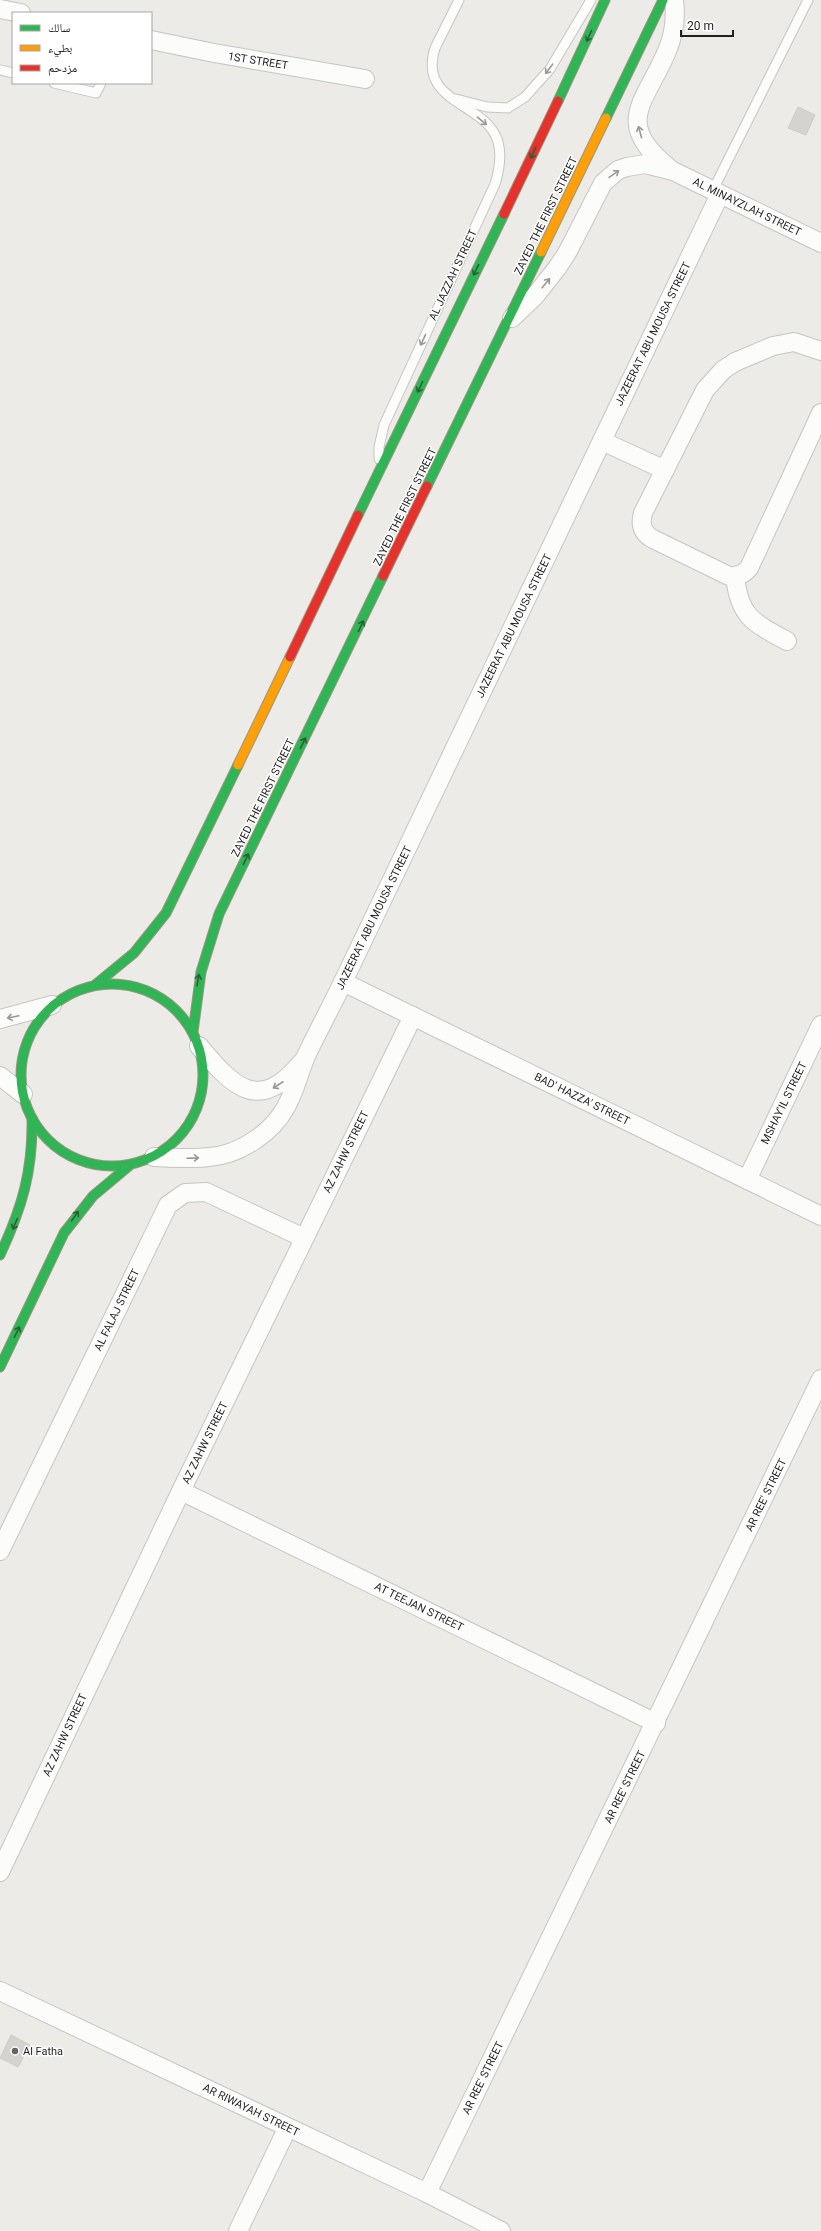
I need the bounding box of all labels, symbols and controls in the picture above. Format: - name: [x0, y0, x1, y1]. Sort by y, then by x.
- legend: [12, 12, 152, 84]
- scale bar: [681, 12, 733, 38]
- text: 20 m: [687, 19, 714, 33]
- text: سالك: [48, 21, 70, 35]
- one-way arrow: [585, 29, 592, 41]
- text: بطيء: [48, 41, 72, 58]
- street label: 1ST STREET: [227, 50, 289, 72]
- text: مزدحم: [48, 61, 77, 76]
- one-way arrow: [545, 64, 554, 75]
- one-way arrow: [476, 116, 487, 125]
- one-way arrow: [635, 125, 643, 138]
- one-way arrow: [529, 147, 536, 159]
- street label: ZAYED THE FIRST STREET: [512, 154, 580, 277]
- one-way arrow: [608, 169, 620, 177]
- street label: AL MINAYZLAH STREET: [691, 175, 804, 239]
- street label: AL JAZZAH STREET: [426, 227, 480, 323]
- street label: JAZEERAT ABU MOUSA STREET: [612, 260, 694, 408]
- one-way arrow: [472, 264, 479, 276]
- one-way arrow: [541, 277, 550, 288]
- one-way arrow: [419, 334, 426, 346]
- one-way arrow: [416, 381, 423, 393]
- street label: ZAYED THE FIRST STREET: [371, 445, 439, 568]
- street label: JAZEERAT ABU MOUSA STREET: [473, 552, 555, 700]
- one-way arrow: [358, 620, 365, 632]
- street label: ZAYED THE FIRST STREET: [229, 736, 297, 859]
- one-way arrow: [300, 737, 307, 749]
- street label: JAZEERAT ABU MOUSA STREET: [333, 844, 415, 992]
- one-way arrow: [243, 854, 250, 866]
- one-way arrow: [194, 973, 202, 986]
- one-way arrow: [6, 1013, 19, 1021]
- street label: MSHAY'IL STREET: [758, 1059, 810, 1146]
- street label: BAD' HAZZA' STREET: [532, 1070, 632, 1128]
- one-way arrow: [272, 1081, 284, 1089]
- street label: AZ ZAHW STREET: [320, 1108, 372, 1195]
- one-way arrow: [186, 1154, 199, 1162]
- one-way arrow: [71, 1210, 79, 1221]
- one-way arrow: [10, 1217, 18, 1229]
- street label: AL FALAJ STREET: [92, 1267, 143, 1353]
- one-way arrow: [14, 1326, 21, 1338]
- street label: AZ ZAHW STREET: [179, 1399, 231, 1486]
- street label: AR REE' STREET: [743, 1456, 789, 1534]
- street label: AT TEEJAN STREET: [372, 1580, 466, 1634]
- street label: AZ ZAHW STREET: [40, 1691, 90, 1778]
- street label: AR REE' STREET: [602, 1748, 648, 1826]
- street label: AR REE' STREET: [460, 2039, 506, 2117]
- place label: Al Fatha: [23, 2045, 63, 2058]
- marker: Al Fatha: [10, 2046, 20, 2056]
- street label: AR RIWAYAH STREET: [201, 2081, 302, 2139]

